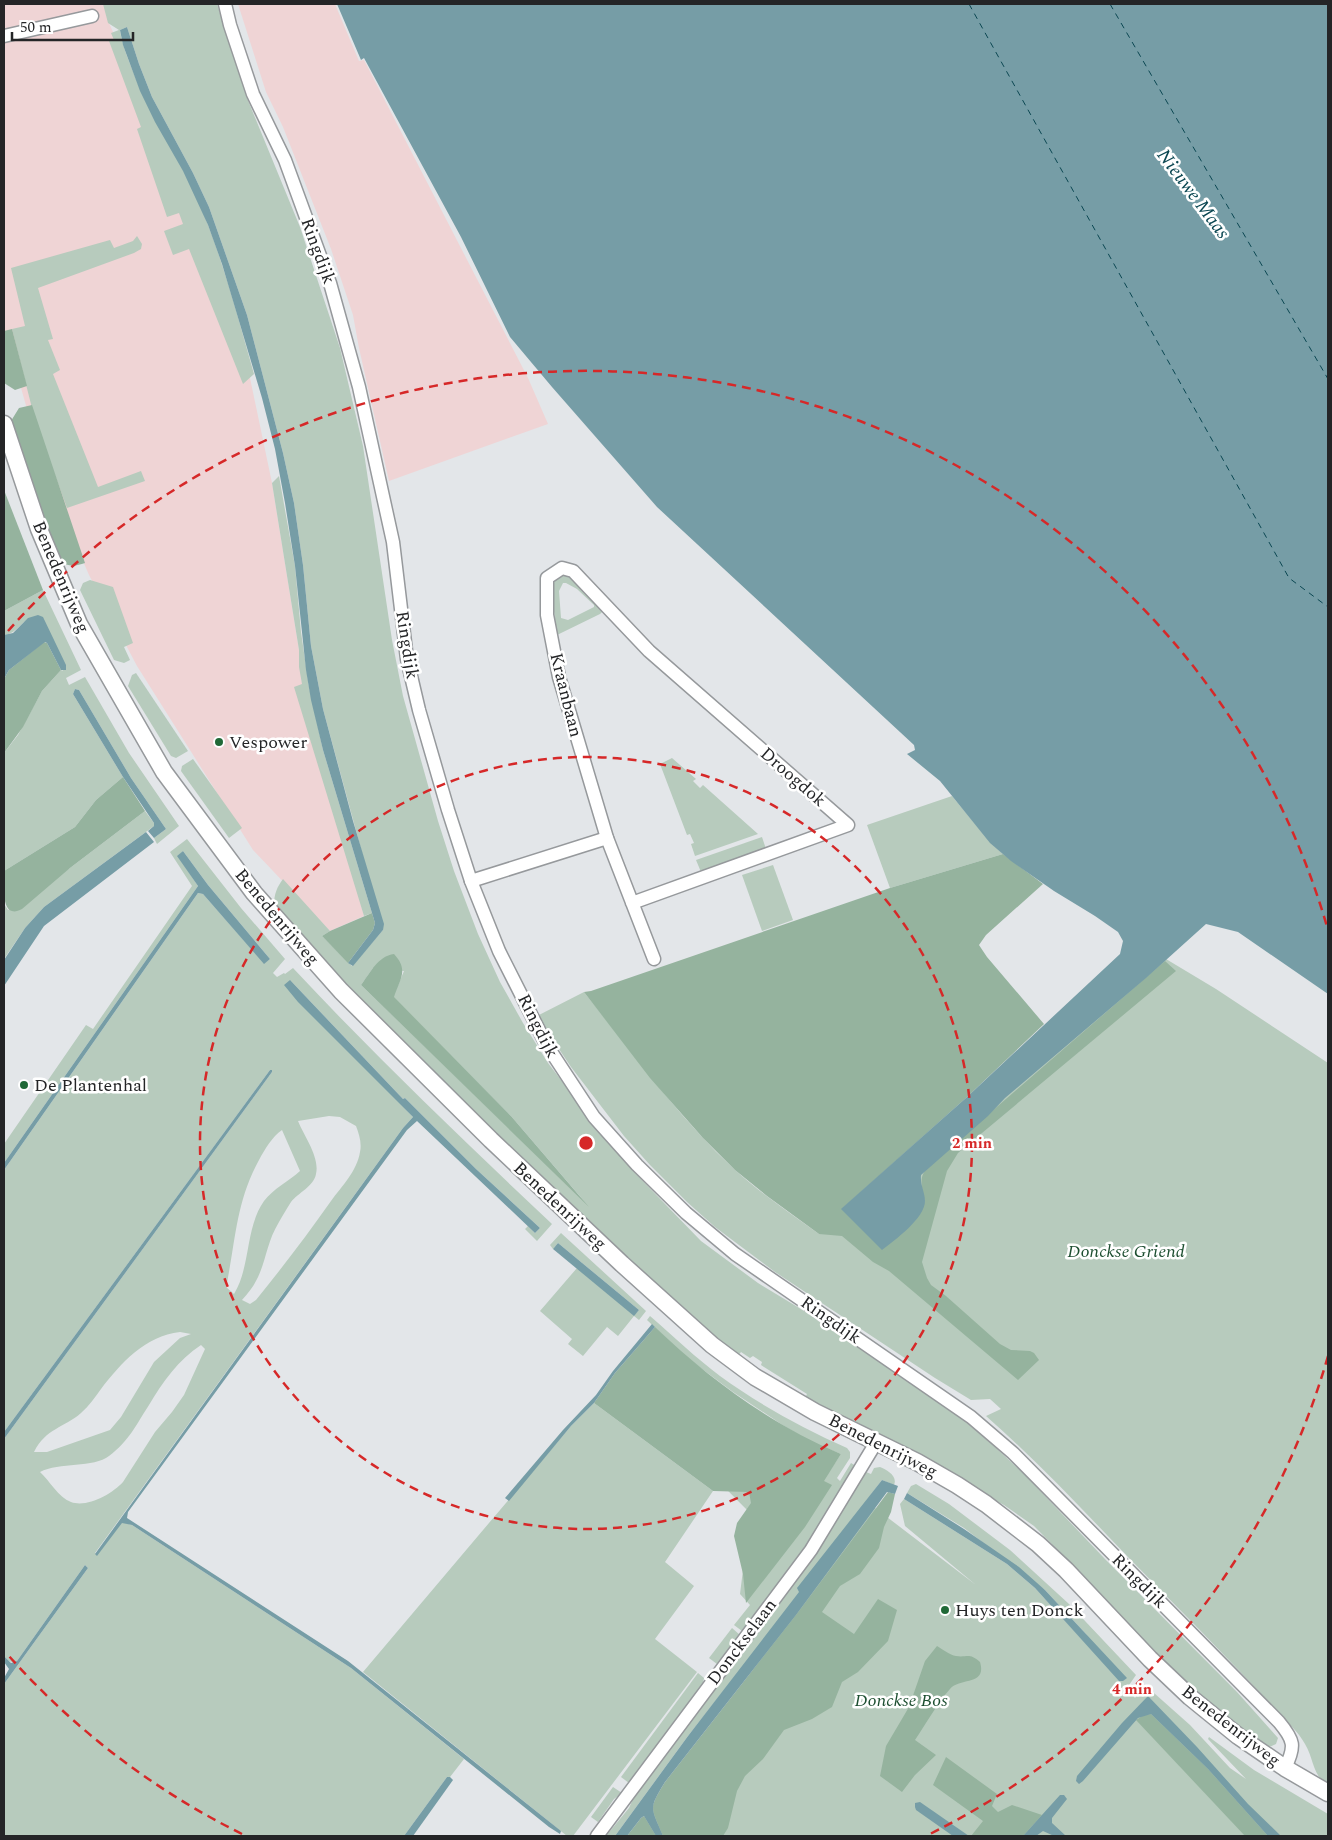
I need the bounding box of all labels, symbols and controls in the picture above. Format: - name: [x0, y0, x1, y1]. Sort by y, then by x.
- scale bar: [12, 10, 134, 42]
- text: 50 m: [20, 16, 52, 39]
- water label: Nieuwe Maas: [1149, 143, 1237, 245]
- street label: Ringdijk: [294, 214, 342, 288]
- street label: Benedenrijweg: [25, 517, 97, 637]
- street label: Ringdijk: [388, 609, 426, 681]
- street label: Kraanbaan: [542, 650, 590, 740]
- place label: Vespower: [229, 729, 307, 756]
- marker: Vespower: [213, 736, 225, 748]
- street label: Droogdok: [754, 741, 832, 813]
- street label: Benedenrijweg: [228, 862, 326, 972]
- street label: Ringdijk: [510, 989, 566, 1063]
- place label: De Plantenhal: [34, 1072, 147, 1099]
- marker: De Plantenhal: [18, 1079, 30, 1091]
- text: 2 min: [952, 1132, 992, 1155]
- centre of rings: [577, 1134, 595, 1152]
- street label: Benedenrijweg: [507, 1155, 613, 1257]
- park label: Donckse Griend: [1067, 1238, 1185, 1265]
- street label: Ringdijk: [795, 1289, 867, 1351]
- street label: Benedenrijweg: [824, 1407, 942, 1485]
- street label: Ringdijk: [1105, 1547, 1173, 1615]
- street label: Donckselaan: [700, 1593, 784, 1691]
- place label: Huys ten Donck: [955, 1597, 1083, 1624]
- marker: Huys ten Donck: [939, 1604, 951, 1616]
- text: 4 min: [1112, 1678, 1152, 1701]
- street label: Benedenrijweg: [1176, 1679, 1286, 1773]
- park label: Donckse Bos: [854, 1687, 948, 1714]

